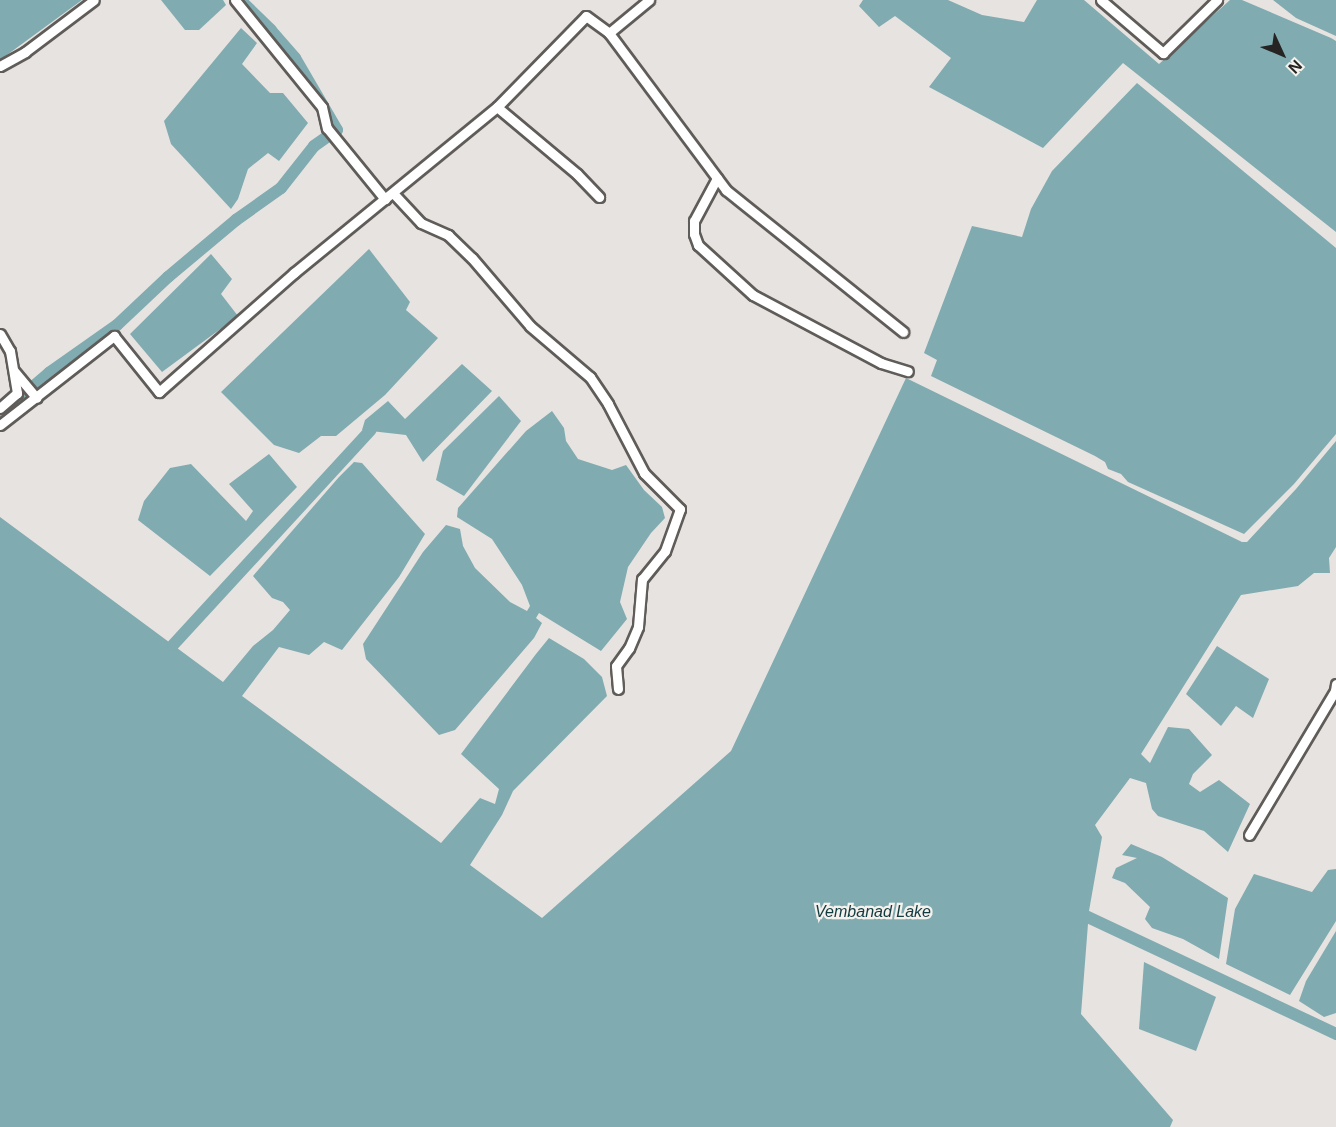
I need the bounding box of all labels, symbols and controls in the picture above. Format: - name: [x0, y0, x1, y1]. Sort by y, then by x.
- north arrow: [1252, 24, 1312, 84]
- text: N: [1285, 57, 1305, 77]
- water label: Vembanad Lake: [815, 902, 931, 922]

